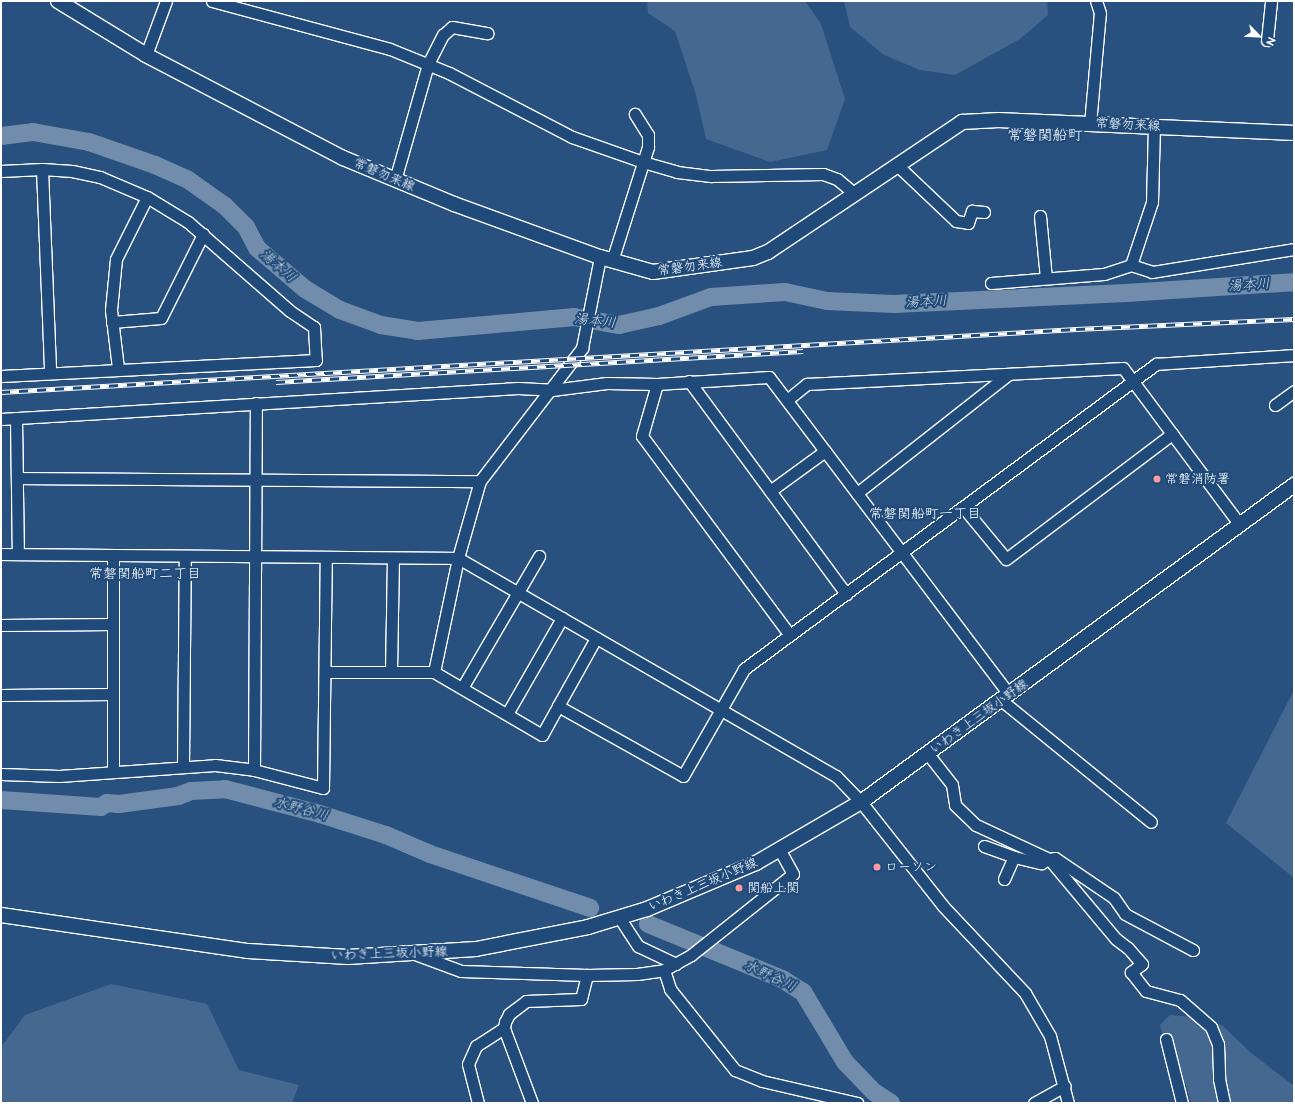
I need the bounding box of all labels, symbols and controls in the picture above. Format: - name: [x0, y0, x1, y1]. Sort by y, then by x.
- north arrow: [1239, 16, 1279, 56]
- text: N: [1263, 35, 1278, 47]
- street label: 常磐勿来線: [1095, 116, 1161, 134]
- district label: 常磐関船町: [1008, 127, 1082, 145]
- street label: 常磐勿来線: [351, 155, 417, 195]
- water label: 湯本川: [257, 246, 299, 286]
- street label: 常磐勿来線: [657, 255, 723, 279]
- water label: 湯本川: [1227, 275, 1271, 295]
- water label: 湯本川: [905, 293, 947, 311]
- water label: 湯本川: [573, 310, 617, 332]
- place label: 常磐消防署: [1165, 471, 1230, 487]
- marker: 常磐消防署: [1152, 474, 1162, 484]
- district label: 常磐関船町一丁目: [869, 506, 981, 522]
- district label: 常磐関船町二丁目: [89, 566, 201, 582]
- street label: いわき上三坂小野線: [927, 676, 1031, 758]
- water label: 水野谷川: [272, 794, 330, 824]
- street label: いわき上三坂小野線: [646, 855, 760, 915]
- place label: ローソン: [885, 859, 937, 875]
- marker: ローソン: [872, 862, 882, 872]
- place label: 関船上関: [747, 880, 799, 896]
- marker: 関船上関: [734, 883, 744, 893]
- street label: いわき上三坂小野線: [330, 944, 448, 964]
- water label: 水野谷川: [741, 957, 799, 995]

